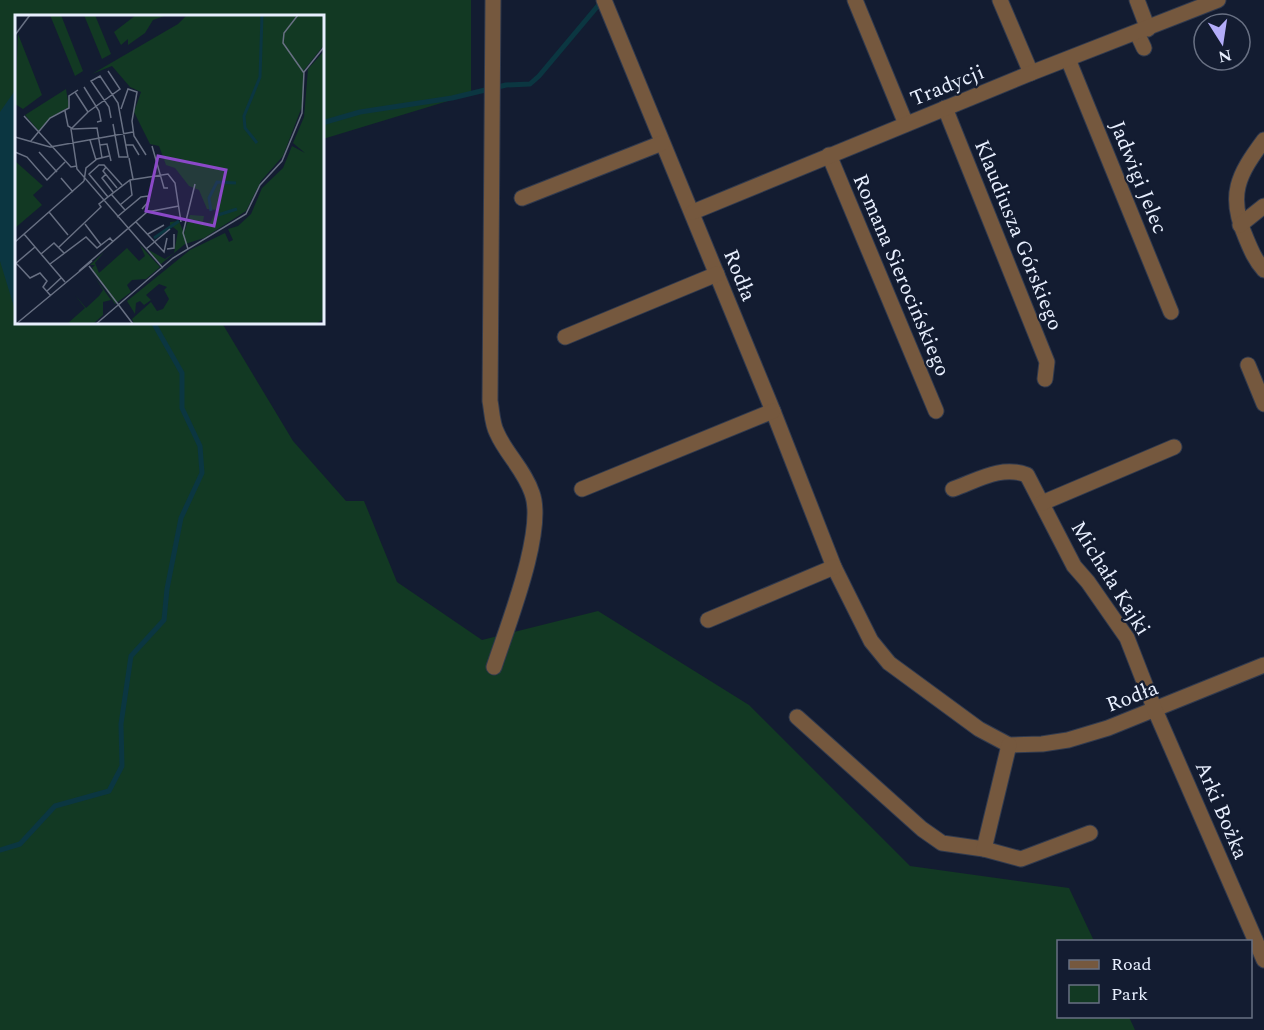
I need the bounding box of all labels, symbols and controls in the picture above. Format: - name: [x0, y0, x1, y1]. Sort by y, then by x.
- north arrow: [1192, 12, 1252, 72]
- inset map: [15, 15, 324, 324]
- text: N: [1216, 43, 1234, 69]
- street label: Tradycji: [906, 57, 989, 115]
- street label: Jadwigi Jelec: [1101, 116, 1175, 239]
- street label: Klaudiusza Górskiego: [965, 135, 1071, 335]
- street label: Romana Sierocińskiego: [844, 169, 958, 382]
- street label: Rodła: [714, 245, 764, 307]
- street label: Michała Kajki: [1062, 515, 1158, 642]
- street label: Rodła: [1102, 672, 1164, 721]
- street label: Arki Bożka: [1186, 756, 1256, 865]
- legend: [1057, 940, 1252, 1018]
- text: Road: [1111, 951, 1152, 978]
- text: Park: [1111, 981, 1148, 1008]

